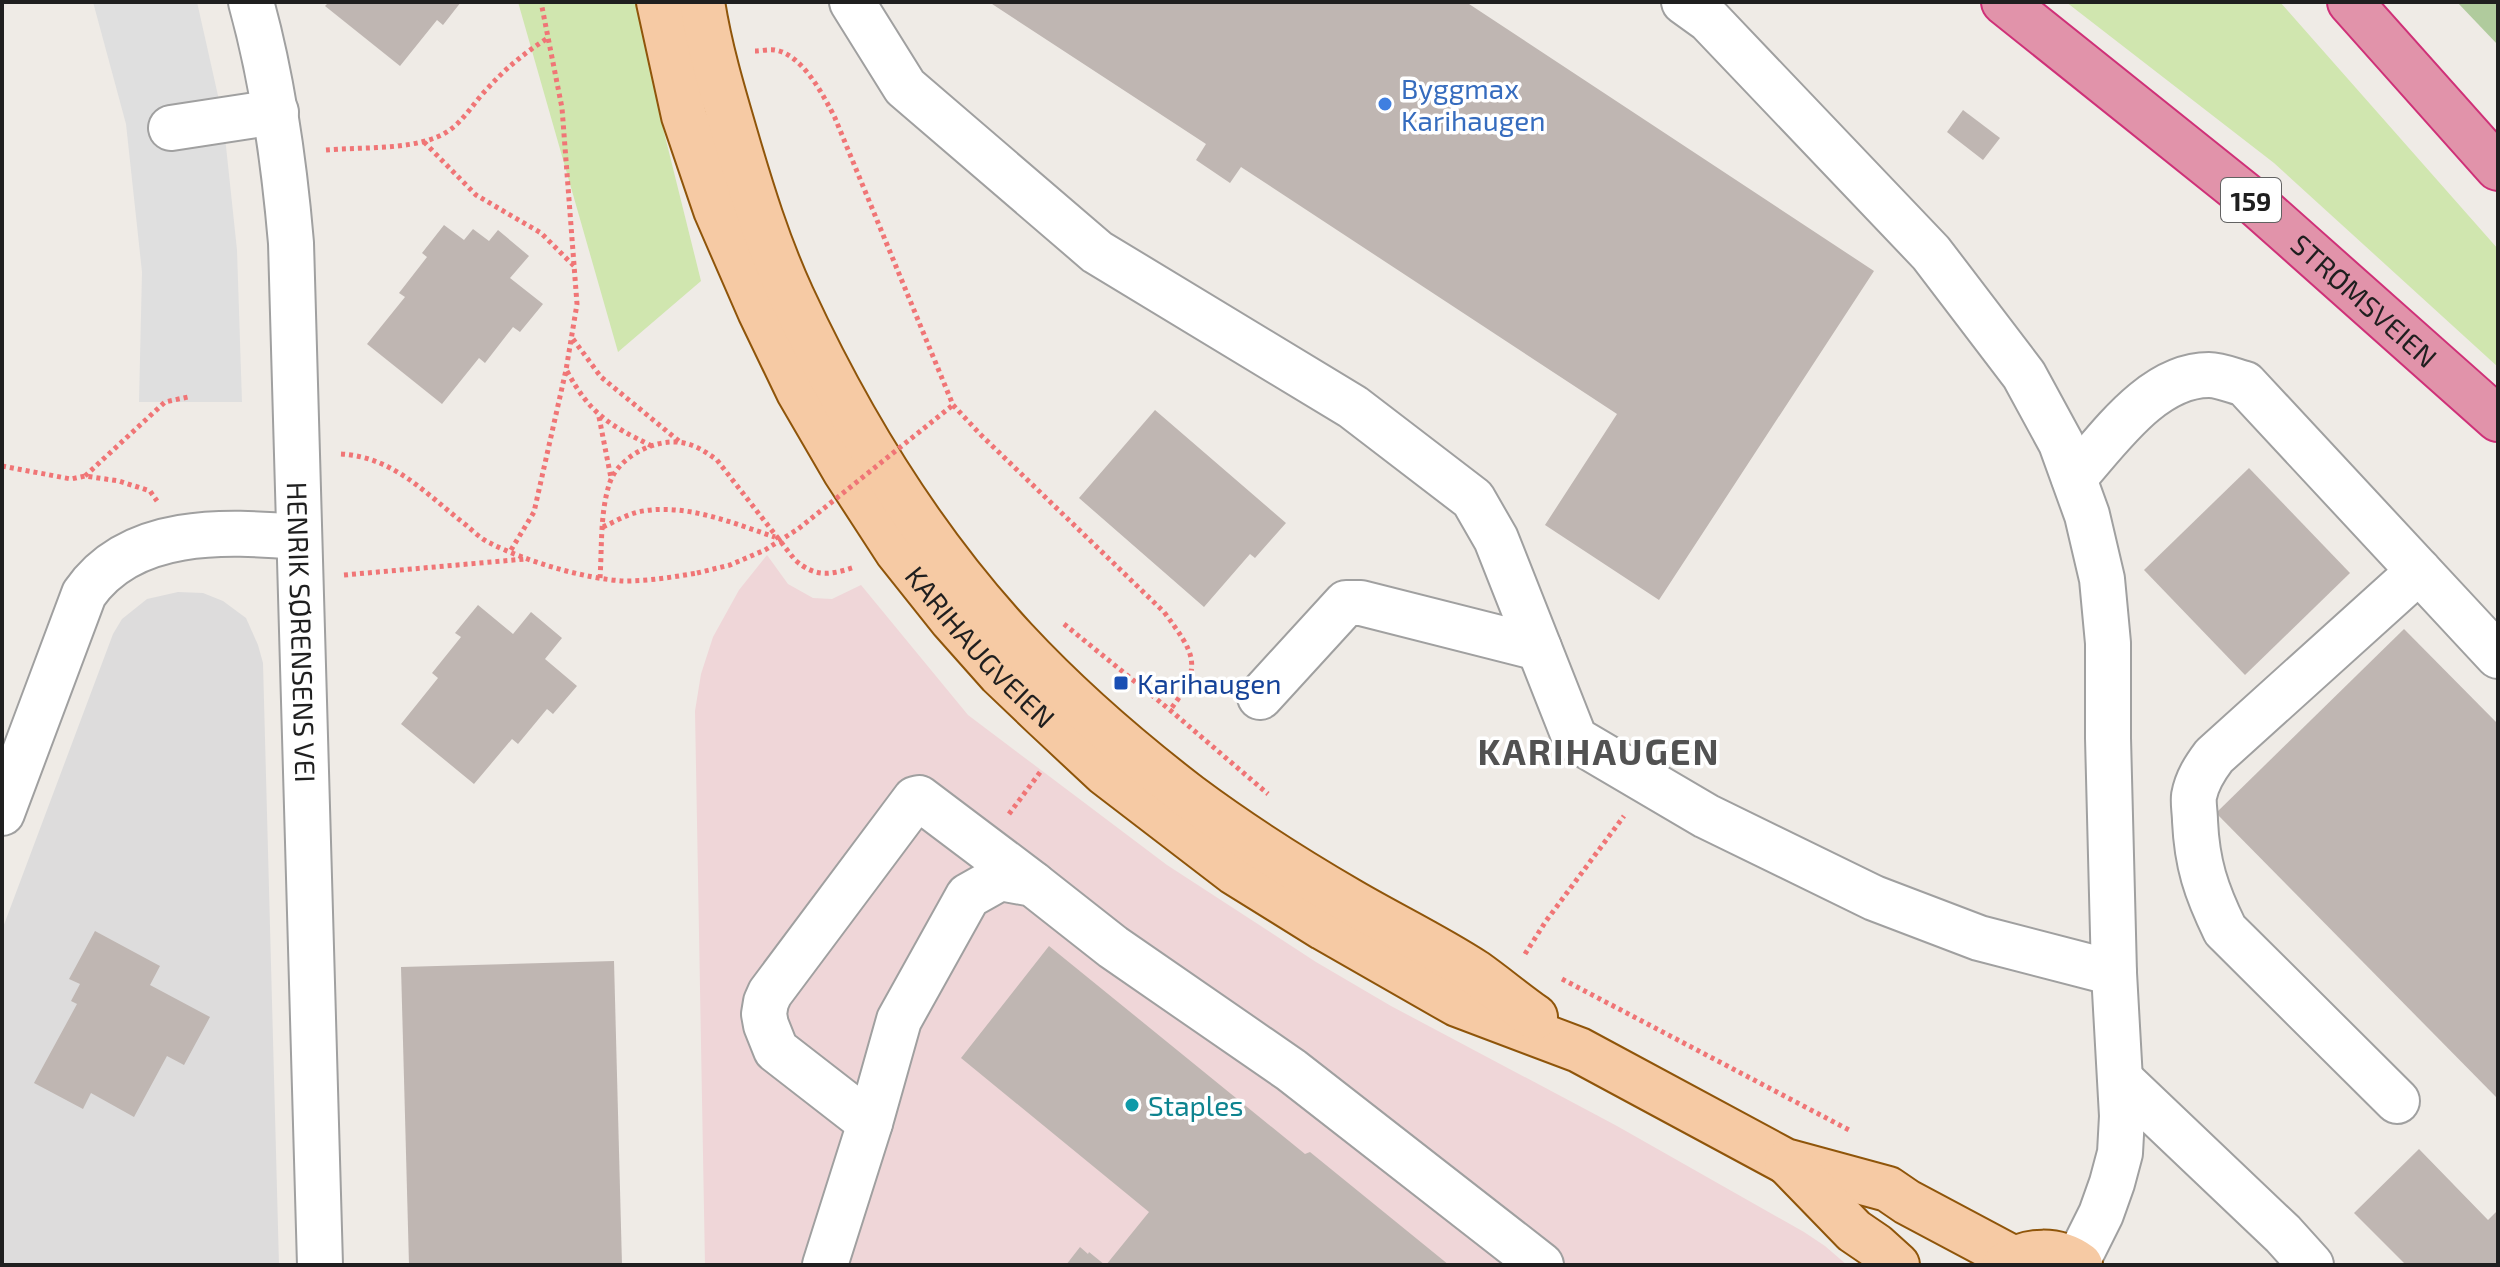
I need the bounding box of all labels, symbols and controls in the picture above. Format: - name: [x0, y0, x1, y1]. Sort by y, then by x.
- place label: Byggmax Karihaugen: [1401, 71, 1546, 137]
- marker: Byggmax Karihaugen: [1376, 95, 1394, 113]
- road number: 159: [2221, 178, 2281, 222]
- street label: STRØMSVEIEN: [2285, 227, 2444, 374]
- street label: HENRIK SØRENSENS VEI: [281, 481, 323, 783]
- street label: KARIHAUGVEIEN: [899, 559, 1062, 735]
- place label: Karihaugen: [1137, 666, 1282, 700]
- marker: Karihaugen: [1112, 674, 1130, 692]
- district label: KARIHAUGEN: [1477, 729, 1721, 772]
- place label: Staples: [1148, 1088, 1243, 1122]
- marker: Staples: [1123, 1096, 1141, 1114]

